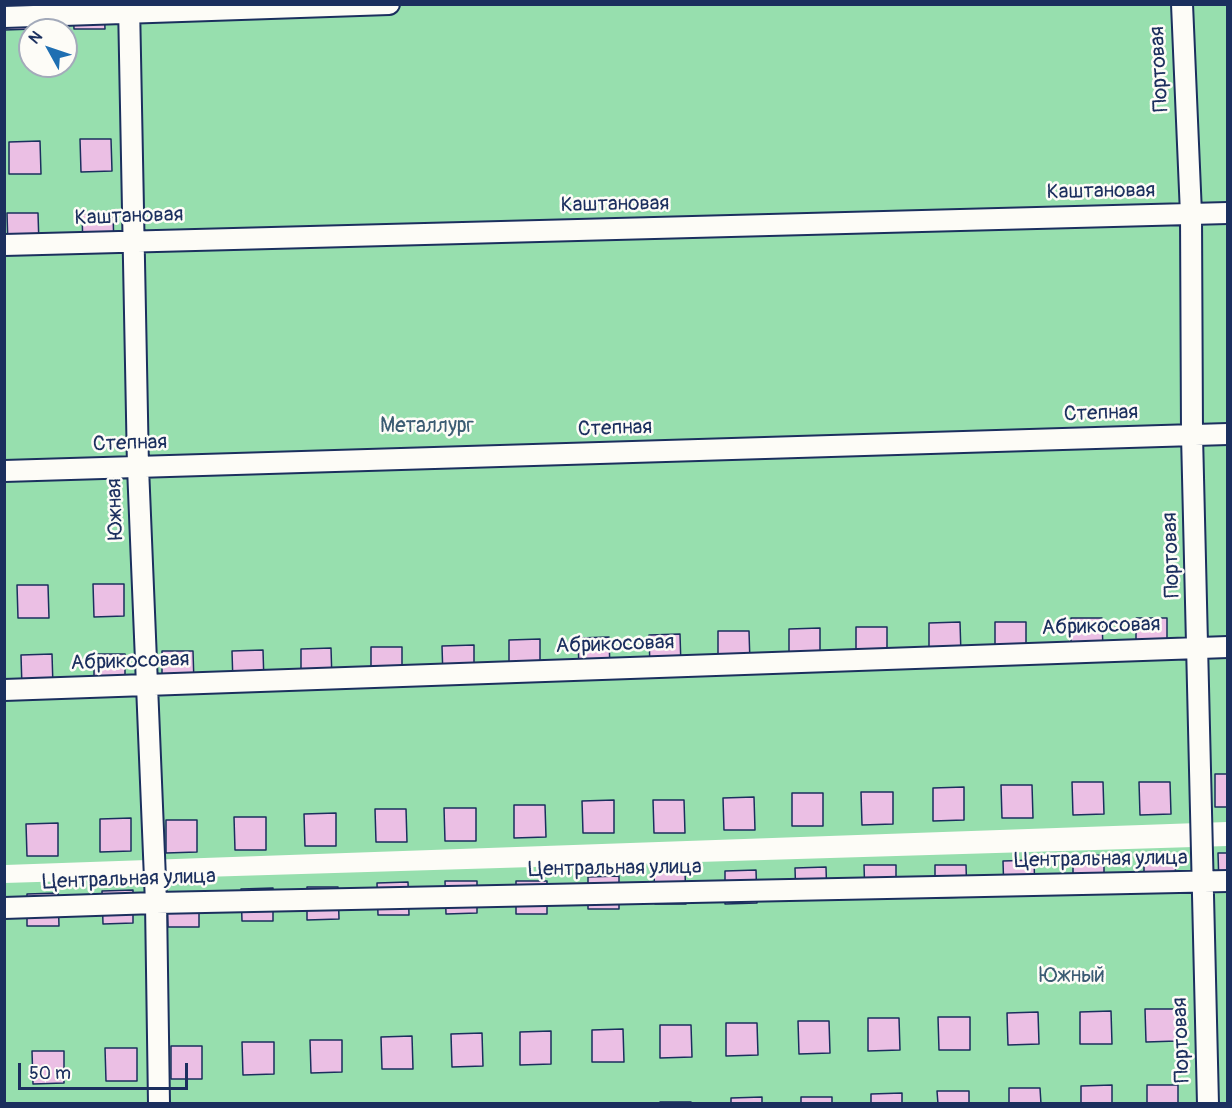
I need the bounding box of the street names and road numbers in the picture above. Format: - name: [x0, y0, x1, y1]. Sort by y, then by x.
- street label: Портовая: [1145, 26, 1175, 112]
- street label: Каштановая: [1046, 178, 1156, 206]
- street label: Каштановая: [560, 191, 670, 219]
- street label: Каштановая: [74, 203, 184, 231]
- street label: Степная: [1063, 400, 1139, 428]
- street label: Степная: [577, 415, 653, 443]
- street label: Степная: [92, 430, 168, 458]
- street label: Южная: [102, 478, 130, 540]
- street label: Портовая: [1158, 512, 1186, 598]
- street label: Абрикосовая: [1041, 612, 1161, 642]
- street label: Абрикосовая: [555, 630, 675, 660]
- street label: Абрикосовая: [70, 647, 190, 677]
- street label: Центральная улица: [1014, 846, 1188, 874]
- street label: Центральная улица: [528, 855, 702, 883]
- street label: Центральная улица: [42, 864, 216, 896]
- street label: Портовая: [1168, 997, 1196, 1083]

